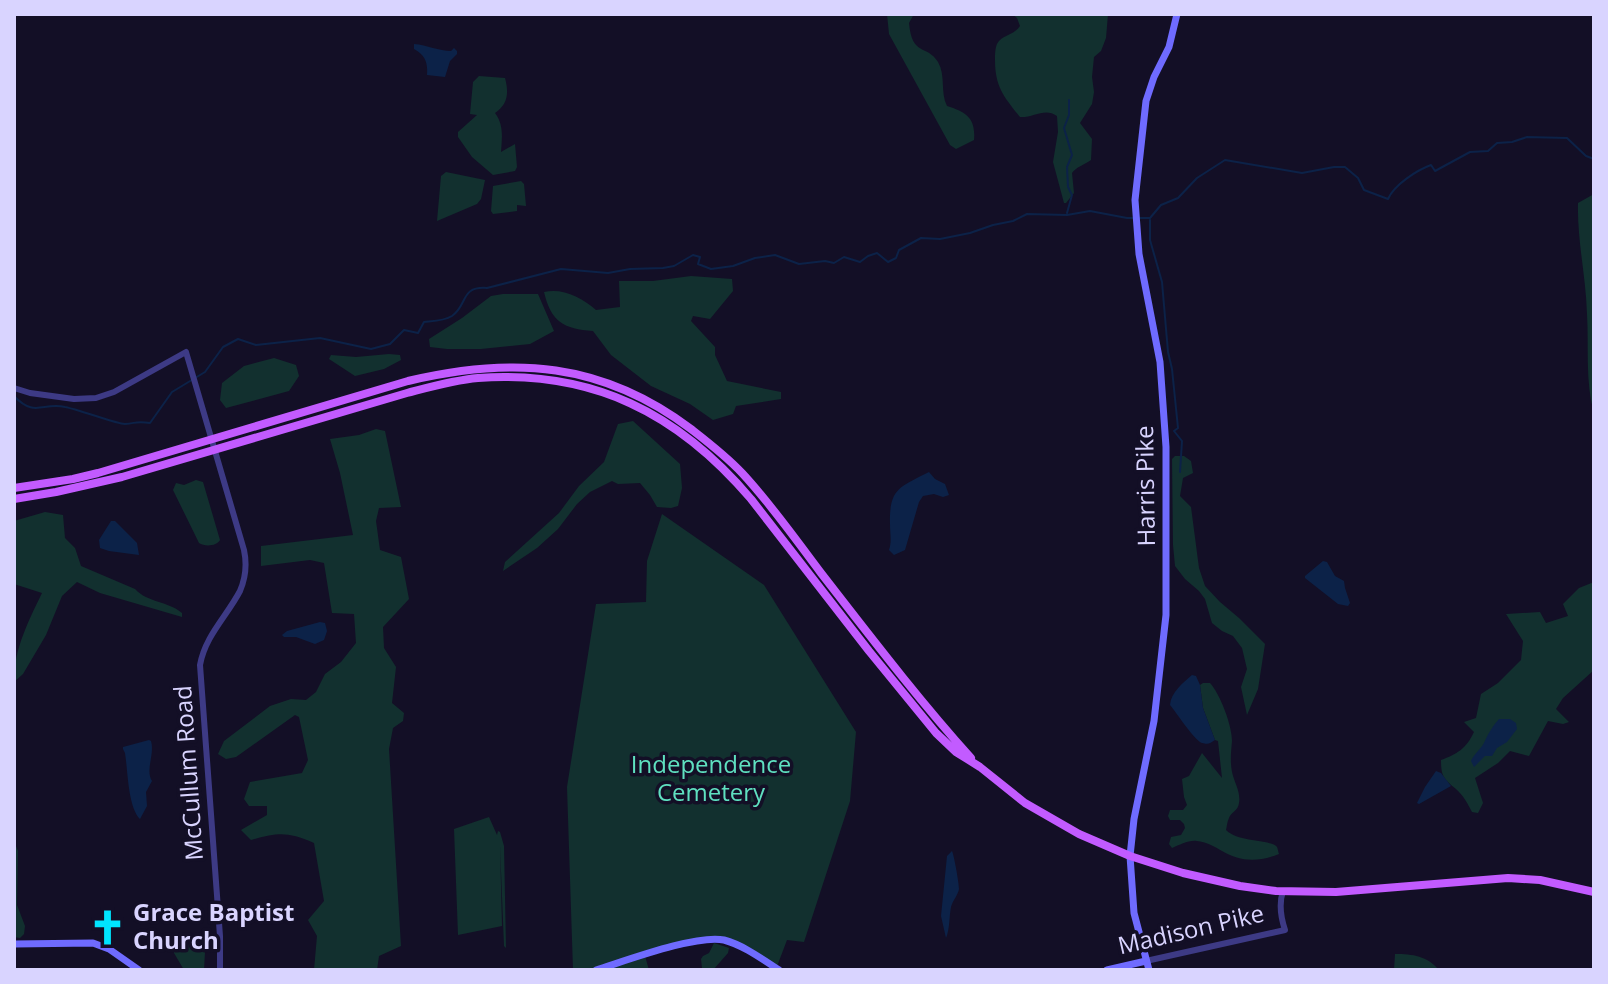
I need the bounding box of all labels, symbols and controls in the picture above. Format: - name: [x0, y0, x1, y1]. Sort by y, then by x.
- street label: Harris Pike: [1127, 425, 1162, 547]
- street label: McCullum Road: [165, 684, 210, 862]
- park label: Independence Cemetery: [631, 747, 791, 808]
- place label: Grace Baptist Church: [133, 895, 294, 956]
- street label: Madison Pike: [1114, 896, 1267, 961]
- church icon: Grace Baptist Church: [88, 908, 126, 946]

